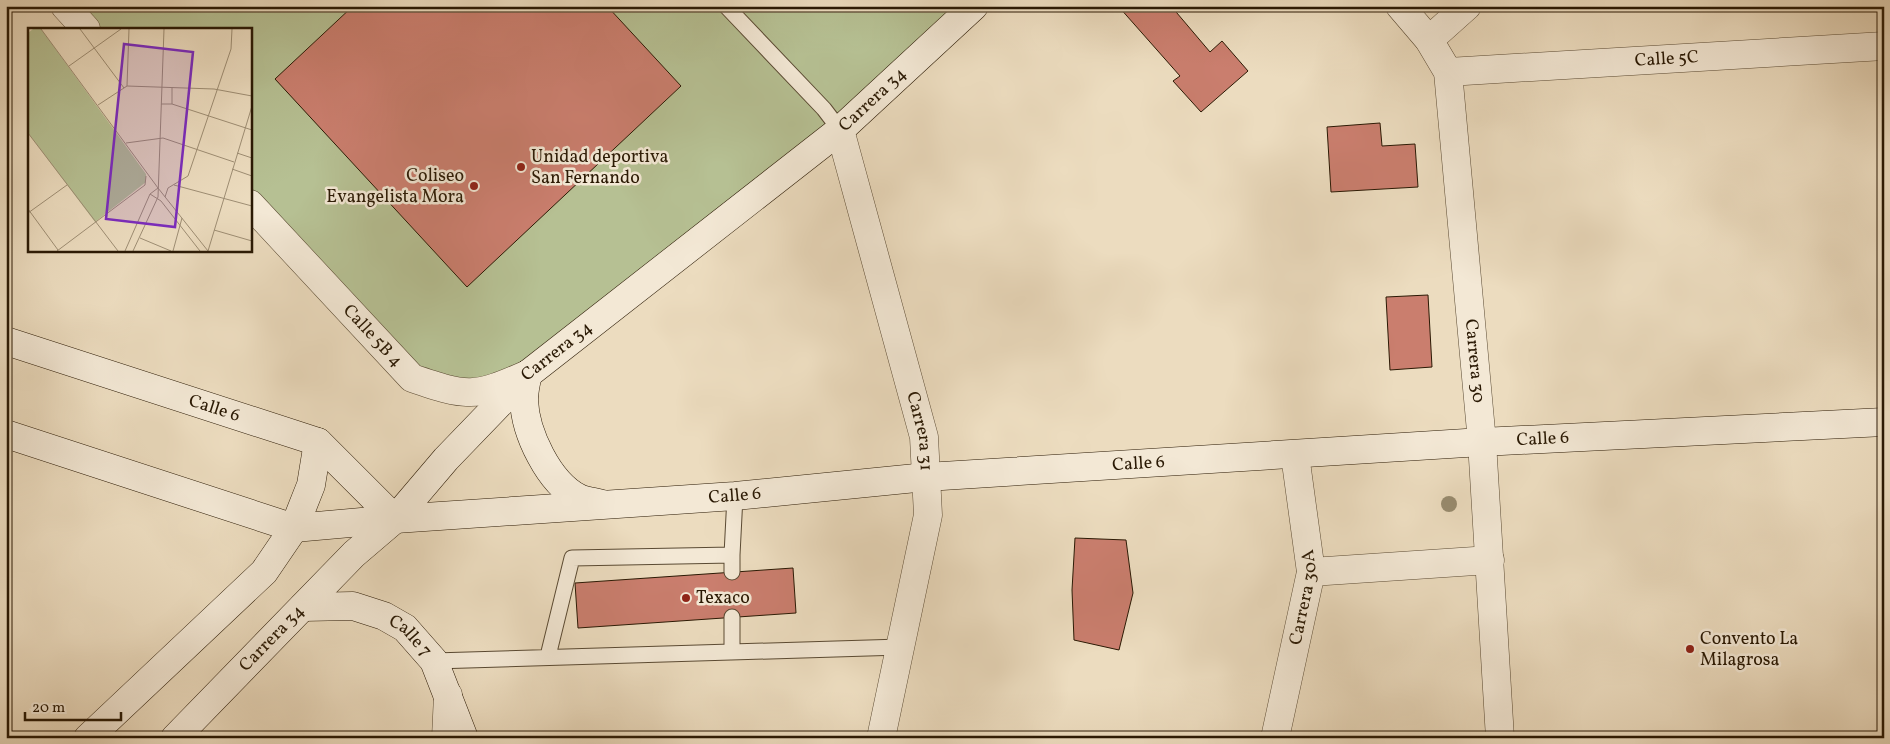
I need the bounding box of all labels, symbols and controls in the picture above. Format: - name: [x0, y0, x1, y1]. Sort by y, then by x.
- inset map: [28, 28, 251, 251]
- street label: Calle 5C: [1634, 45, 1699, 73]
- street label: Carrera 34: [833, 62, 912, 138]
- place label: Unidad deportiva San Fernando: [531, 145, 669, 191]
- marker: Unidad deportiva San Fernando: [515, 161, 527, 173]
- place label: Coliseo Evangelista Mora: [326, 164, 464, 210]
- marker: Coliseo Evangelista Mora: [468, 180, 480, 192]
- street label: Calle 5B 4: [337, 299, 408, 373]
- street label: Carrera 34: [516, 316, 598, 387]
- street label: Carrera 30: [1458, 318, 1491, 404]
- street label: Calle 6: [185, 388, 243, 428]
- street label: Carrera 31: [900, 389, 938, 472]
- street label: Calle 6: [1516, 425, 1570, 453]
- street label: Calle 6: [1111, 449, 1166, 478]
- street label: Calle 6: [708, 481, 762, 510]
- street label: Carrera 30A: [1283, 548, 1324, 647]
- place label: Texaco: [696, 586, 750, 611]
- marker: Texaco: [680, 592, 692, 604]
- street label: Carrera 34: [234, 599, 310, 677]
- street label: Calle 7: [384, 609, 438, 663]
- place label: Convento La Milagrosa: [1700, 627, 1798, 673]
- marker: Convento La Milagrosa: [1684, 643, 1696, 655]
- scale bar: [25, 689, 121, 721]
- text: 20 m: [32, 698, 65, 719]

